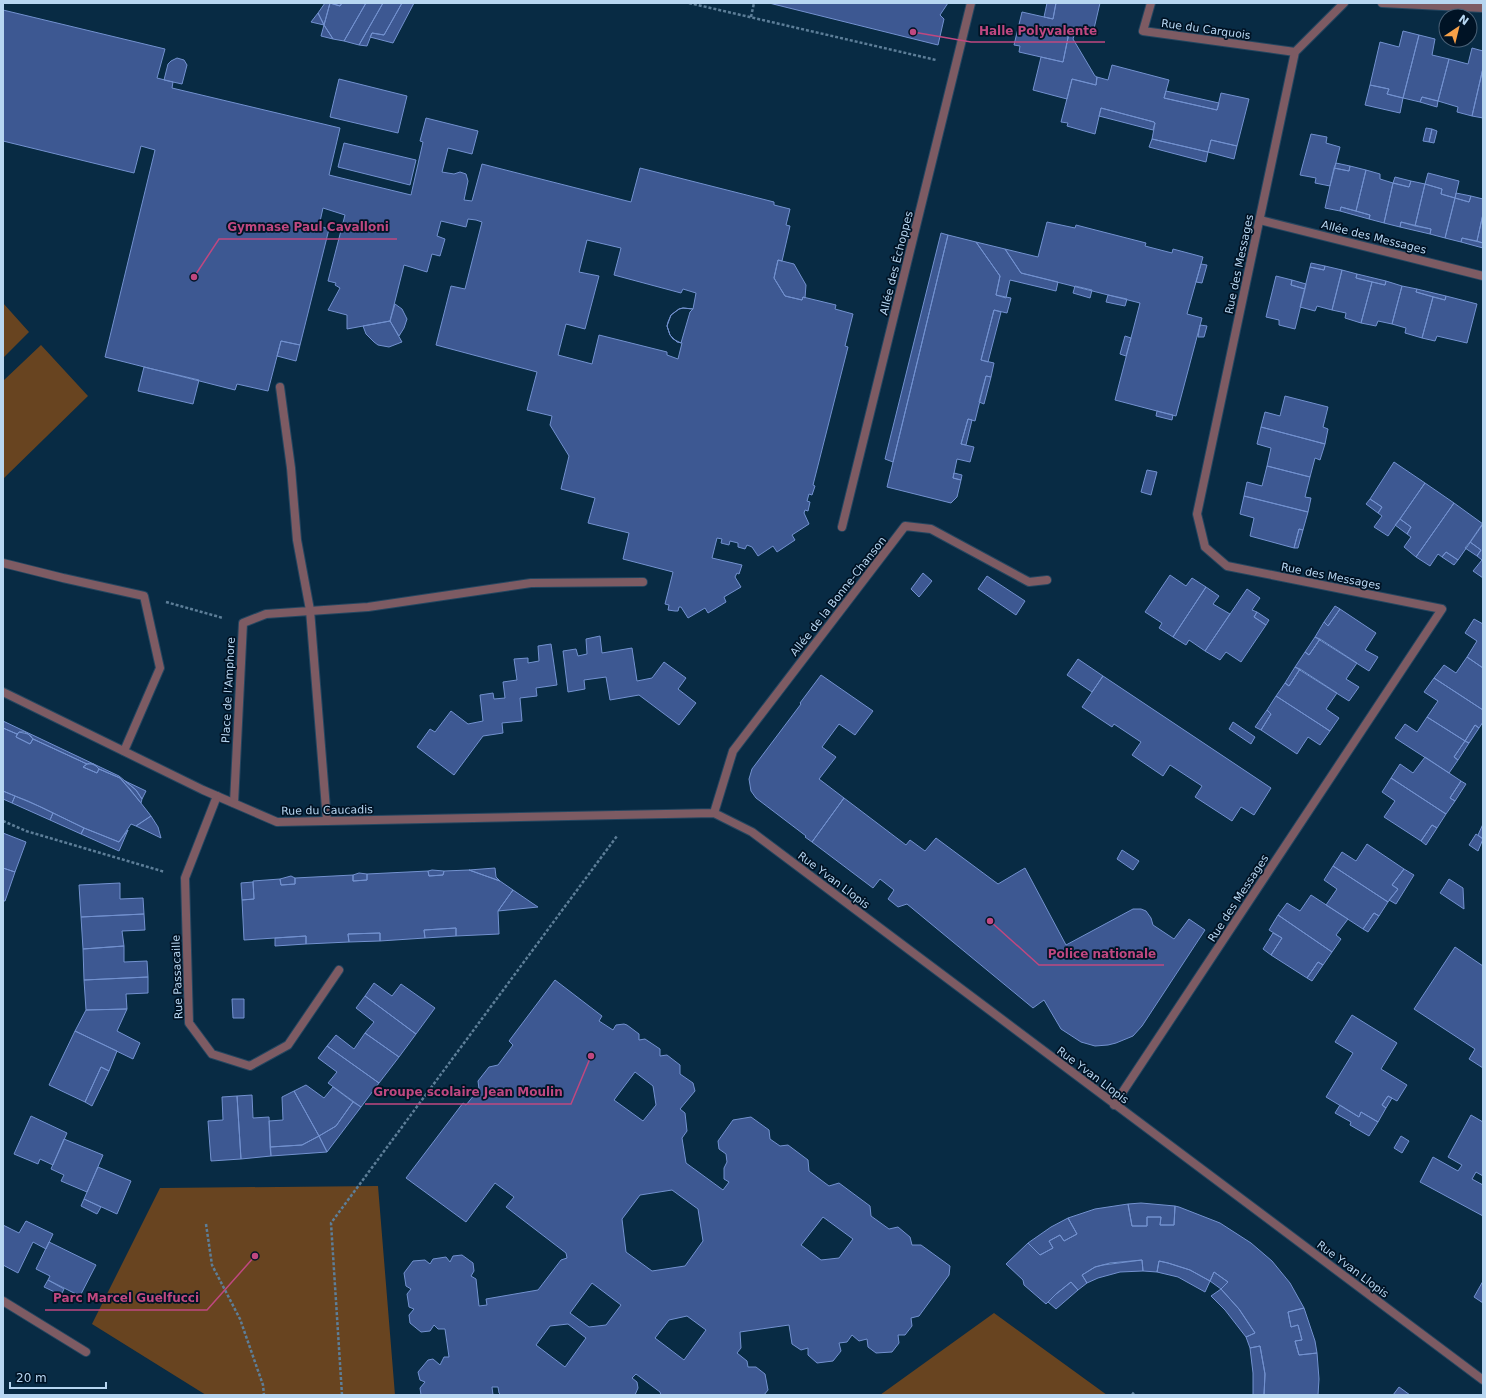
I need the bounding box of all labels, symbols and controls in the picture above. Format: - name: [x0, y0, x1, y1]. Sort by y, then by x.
- north arrow: [1438, 8, 1478, 48]
- text: N: [1456, 12, 1471, 28]
- street label: Rue du Carquois: [1160, 17, 1252, 42]
- callout: Halle Polyvalente: [971, 18, 1105, 42]
- text: Halle Polyvalente: [979, 24, 1097, 38]
- street label: Allée des Échoppes: [877, 209, 916, 317]
- street label: Rue des Messages: [1223, 213, 1256, 315]
- callout: Gymnase Paul Cavalloni: [219, 215, 397, 239]
- street label: Allée des Messages: [1320, 218, 1428, 257]
- text: Gymnase Paul Cavalloni: [227, 220, 389, 234]
- street label: Allée de la Bonne-Chanson: [788, 534, 889, 659]
- street label: Rue des Messages: [1280, 560, 1382, 593]
- street label: Place de l'Amphore: [219, 637, 238, 743]
- street label: Rue du Caucadis: [281, 803, 373, 818]
- street label: Rue Yvan Llopis: [795, 849, 872, 912]
- street label: Rue des Messages: [1205, 852, 1272, 944]
- street label: Rue Passacaille: [170, 934, 185, 1019]
- callout: Police nationale: [1039, 941, 1164, 965]
- text: Police nationale: [1048, 947, 1156, 961]
- street label: Rue Yvan Llopis: [1054, 1044, 1131, 1107]
- callout: Groupe scolaire Jean Moulin: [365, 1080, 571, 1104]
- text: Groupe scolaire Jean Moulin: [373, 1085, 563, 1099]
- street label: Rue Yvan Llopis: [1314, 1238, 1391, 1301]
- callout: Parc Marcel Guelfucci: [45, 1286, 207, 1310]
- text: Parc Marcel Guelfucci: [53, 1291, 199, 1305]
- scale bar: [10, 1364, 106, 1390]
- text: 20 m: [16, 1371, 47, 1385]

